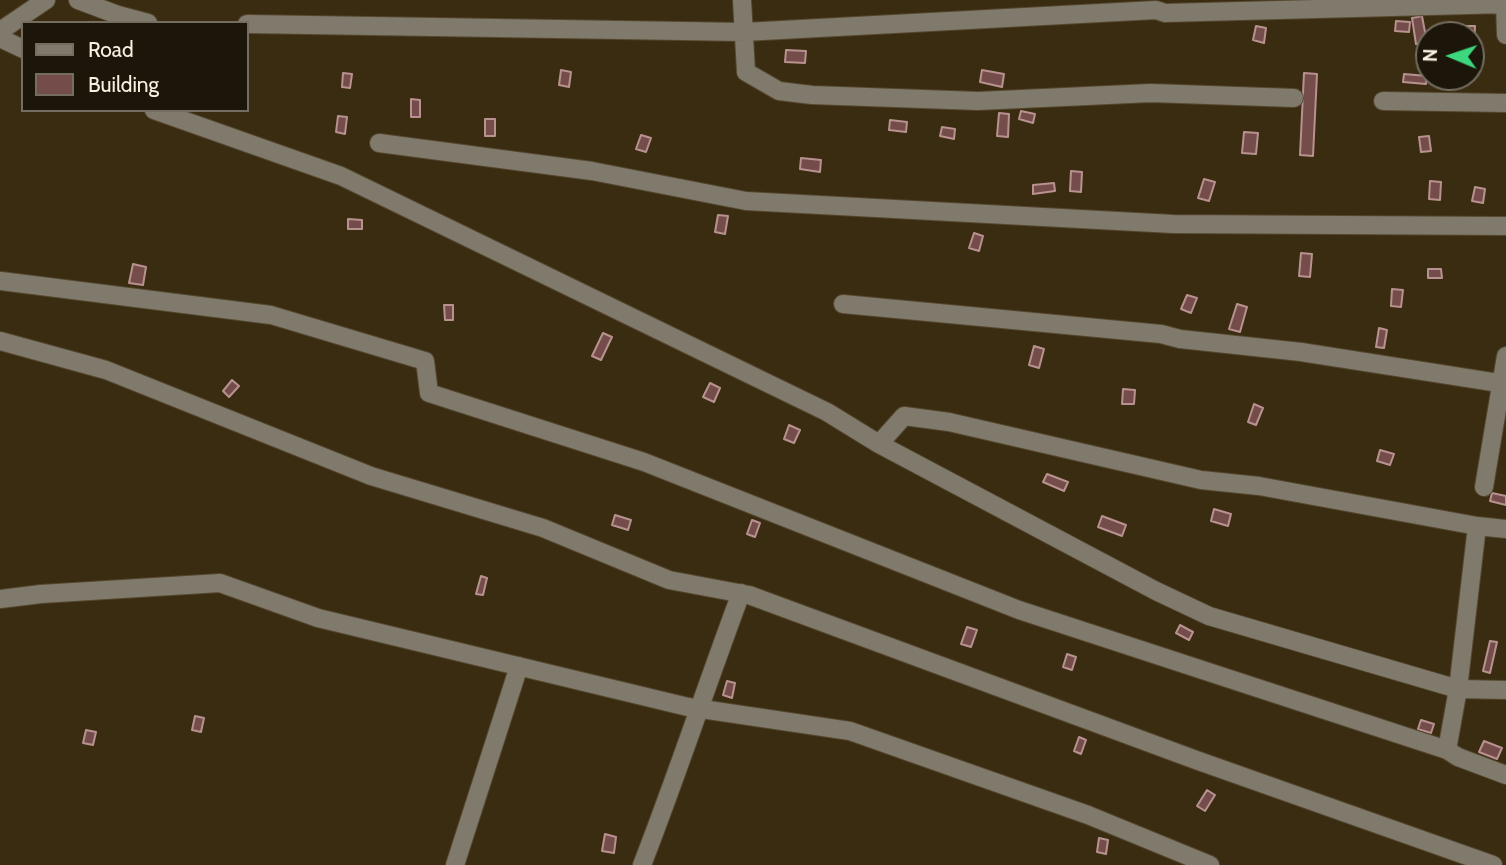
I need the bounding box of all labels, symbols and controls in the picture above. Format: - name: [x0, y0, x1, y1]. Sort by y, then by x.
- legend: [21, 21, 248, 112]
- north arrow: [1415, 21, 1485, 91]
- text: Road: [88, 37, 134, 62]
- text: N: [1419, 48, 1442, 62]
- text: Building: [88, 72, 159, 97]

